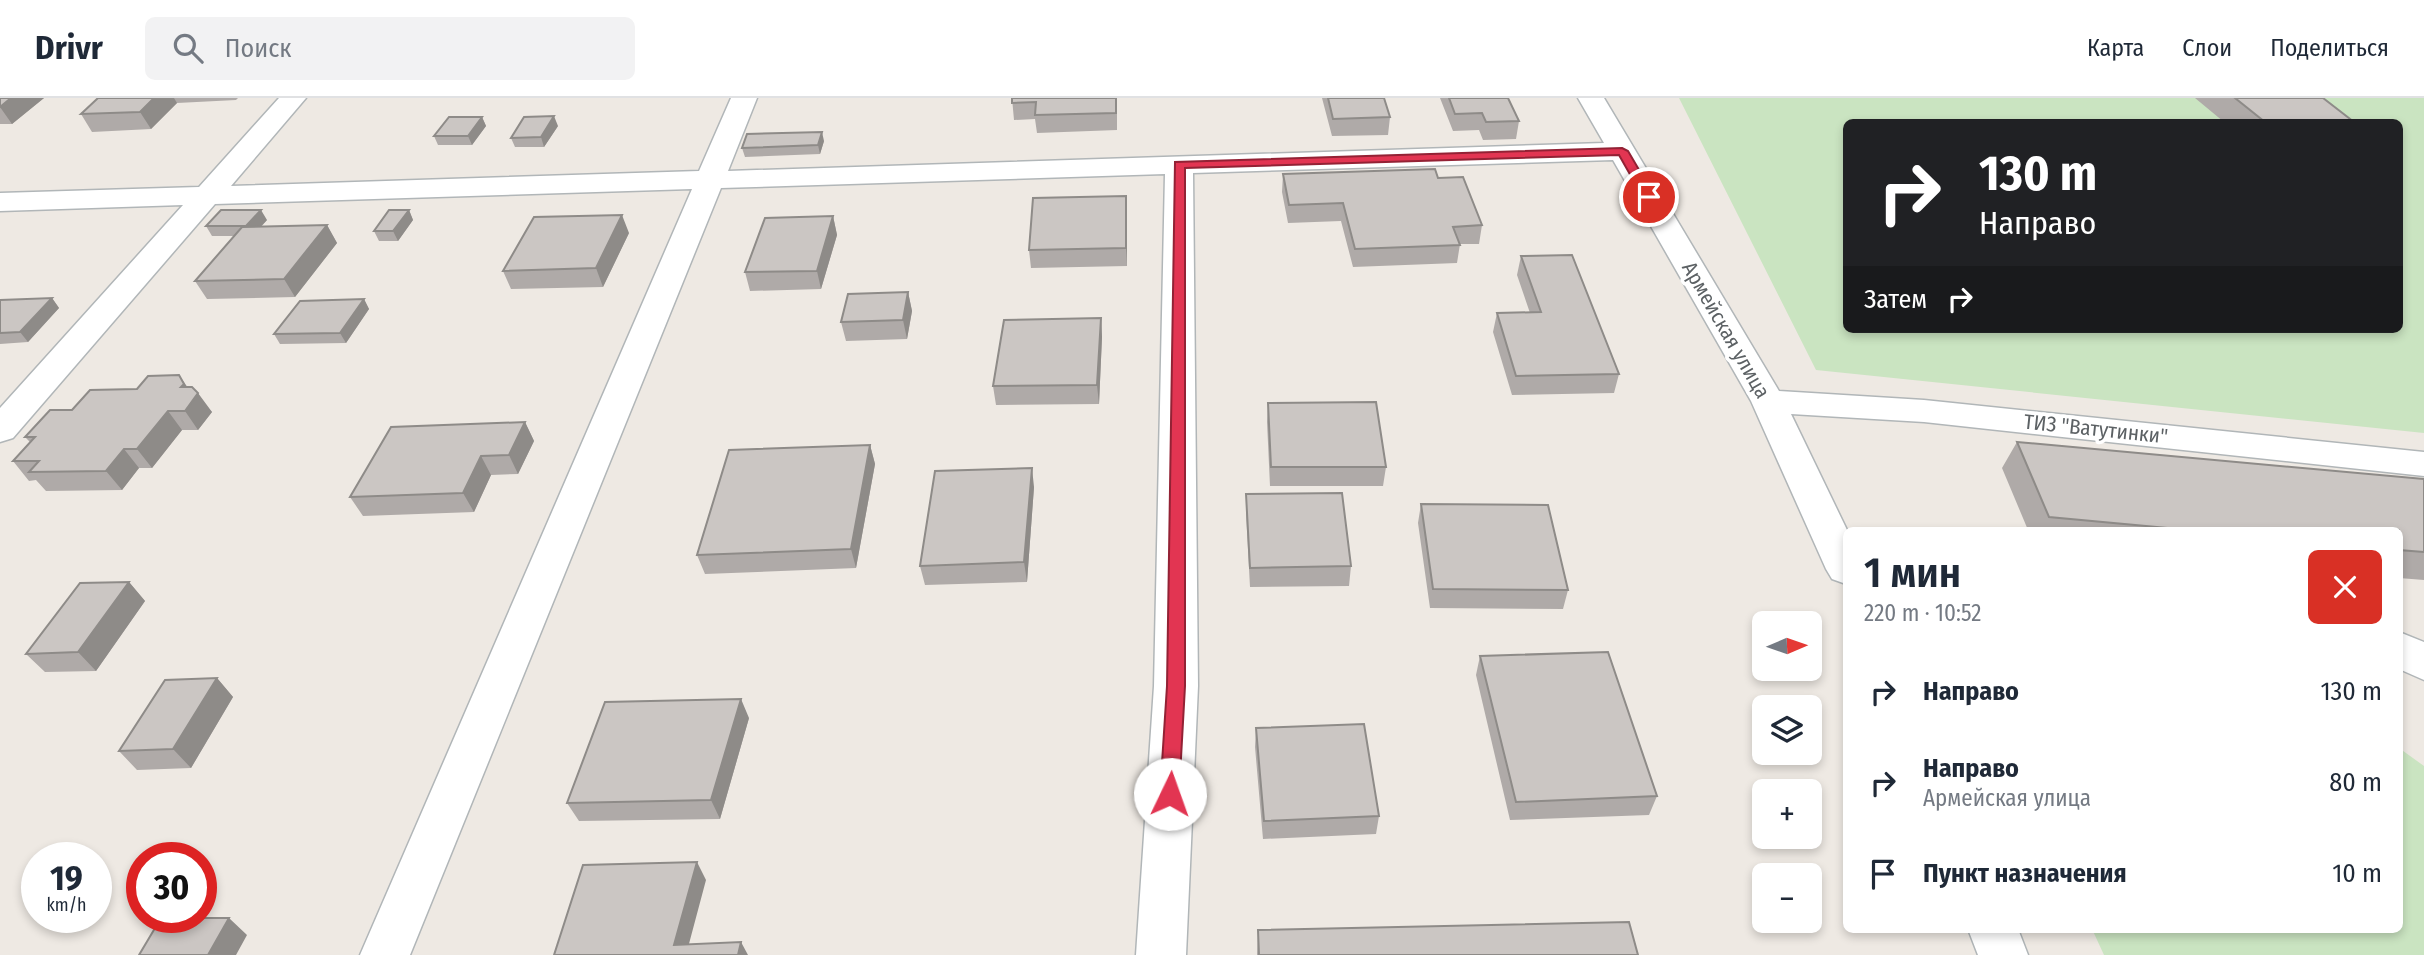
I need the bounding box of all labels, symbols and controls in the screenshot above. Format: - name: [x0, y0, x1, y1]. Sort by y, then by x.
- search box: [145, 17, 635, 80]
- text: Drivr: [35, 28, 103, 68]
- icon: search: [169, 29, 207, 67]
- text: Поиск: [225, 33, 292, 64]
- text: Карта: [2087, 34, 2144, 62]
- text: Слои: [2182, 34, 2232, 62]
- text: Поделиться: [2270, 34, 2389, 62]
- text: 130 m: [1979, 144, 2097, 203]
- icon: right: [1864, 147, 1955, 238]
- pin: [1619, 167, 1679, 227]
- icon: arrive: [1630, 178, 1668, 216]
- text: Направо: [1979, 204, 2096, 242]
- street label: Армейская улица: [1676, 257, 1776, 403]
- icon: right: [1941, 280, 1979, 318]
- text: Затем: [1864, 284, 1927, 315]
- street label: ТИЗ "Ватутинки": [2023, 409, 2169, 449]
- text: 1 мин: [1864, 548, 1961, 598]
- button: close: [2308, 550, 2382, 624]
- text: 220 m · 10:52: [1864, 599, 1981, 627]
- north arrow: [1752, 611, 1822, 681]
- map controls: [1752, 611, 1822, 933]
- icon: right: [1864, 673, 1902, 711]
- text: Направо: [1923, 676, 2019, 707]
- text: 130 m: [2320, 676, 2382, 707]
- button: layers: [1752, 695, 1822, 765]
- text: Направо: [1923, 753, 2019, 784]
- position arrow: [1133, 757, 1207, 831]
- icon: right: [1864, 764, 1902, 802]
- text: 80 m: [2329, 767, 2382, 798]
- button: +: [1752, 779, 1822, 849]
- text: Армейская улица: [1923, 784, 2091, 812]
- speed limit sign: 30: [126, 842, 217, 933]
- icon: arrive: [1864, 855, 1902, 893]
- text: 19: [50, 857, 83, 899]
- text: Пункт назначения: [1923, 858, 2127, 889]
- text: 10 m: [2332, 858, 2382, 889]
- button: −: [1752, 863, 1822, 933]
- text: km/h: [46, 894, 87, 916]

